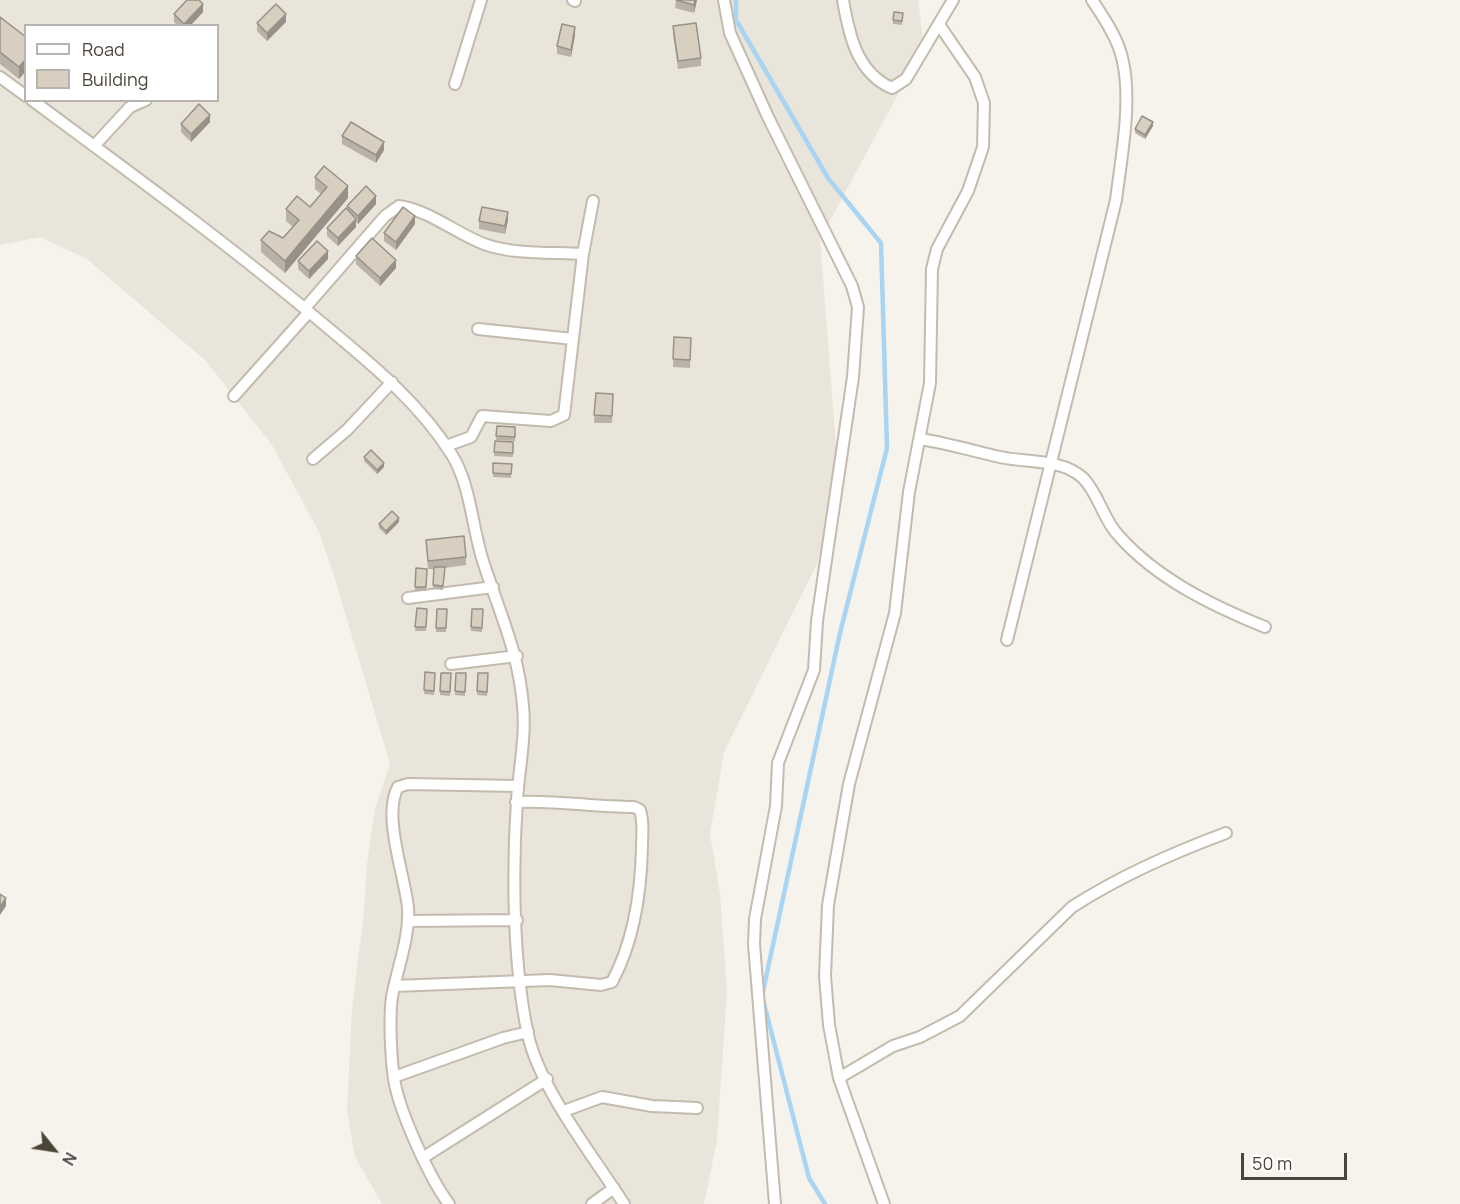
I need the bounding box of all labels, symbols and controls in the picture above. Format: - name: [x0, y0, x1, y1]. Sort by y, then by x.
- legend: [24, 24, 219, 102]
- text: Road: [82, 37, 125, 61]
- text: Building: [82, 67, 148, 91]
- north arrow: [24, 1120, 84, 1180]
- scale bar: [1244, 1141, 1350, 1179]
- text: N: [57, 1149, 82, 1169]
- text: 50 m: [1252, 1151, 1292, 1175]

